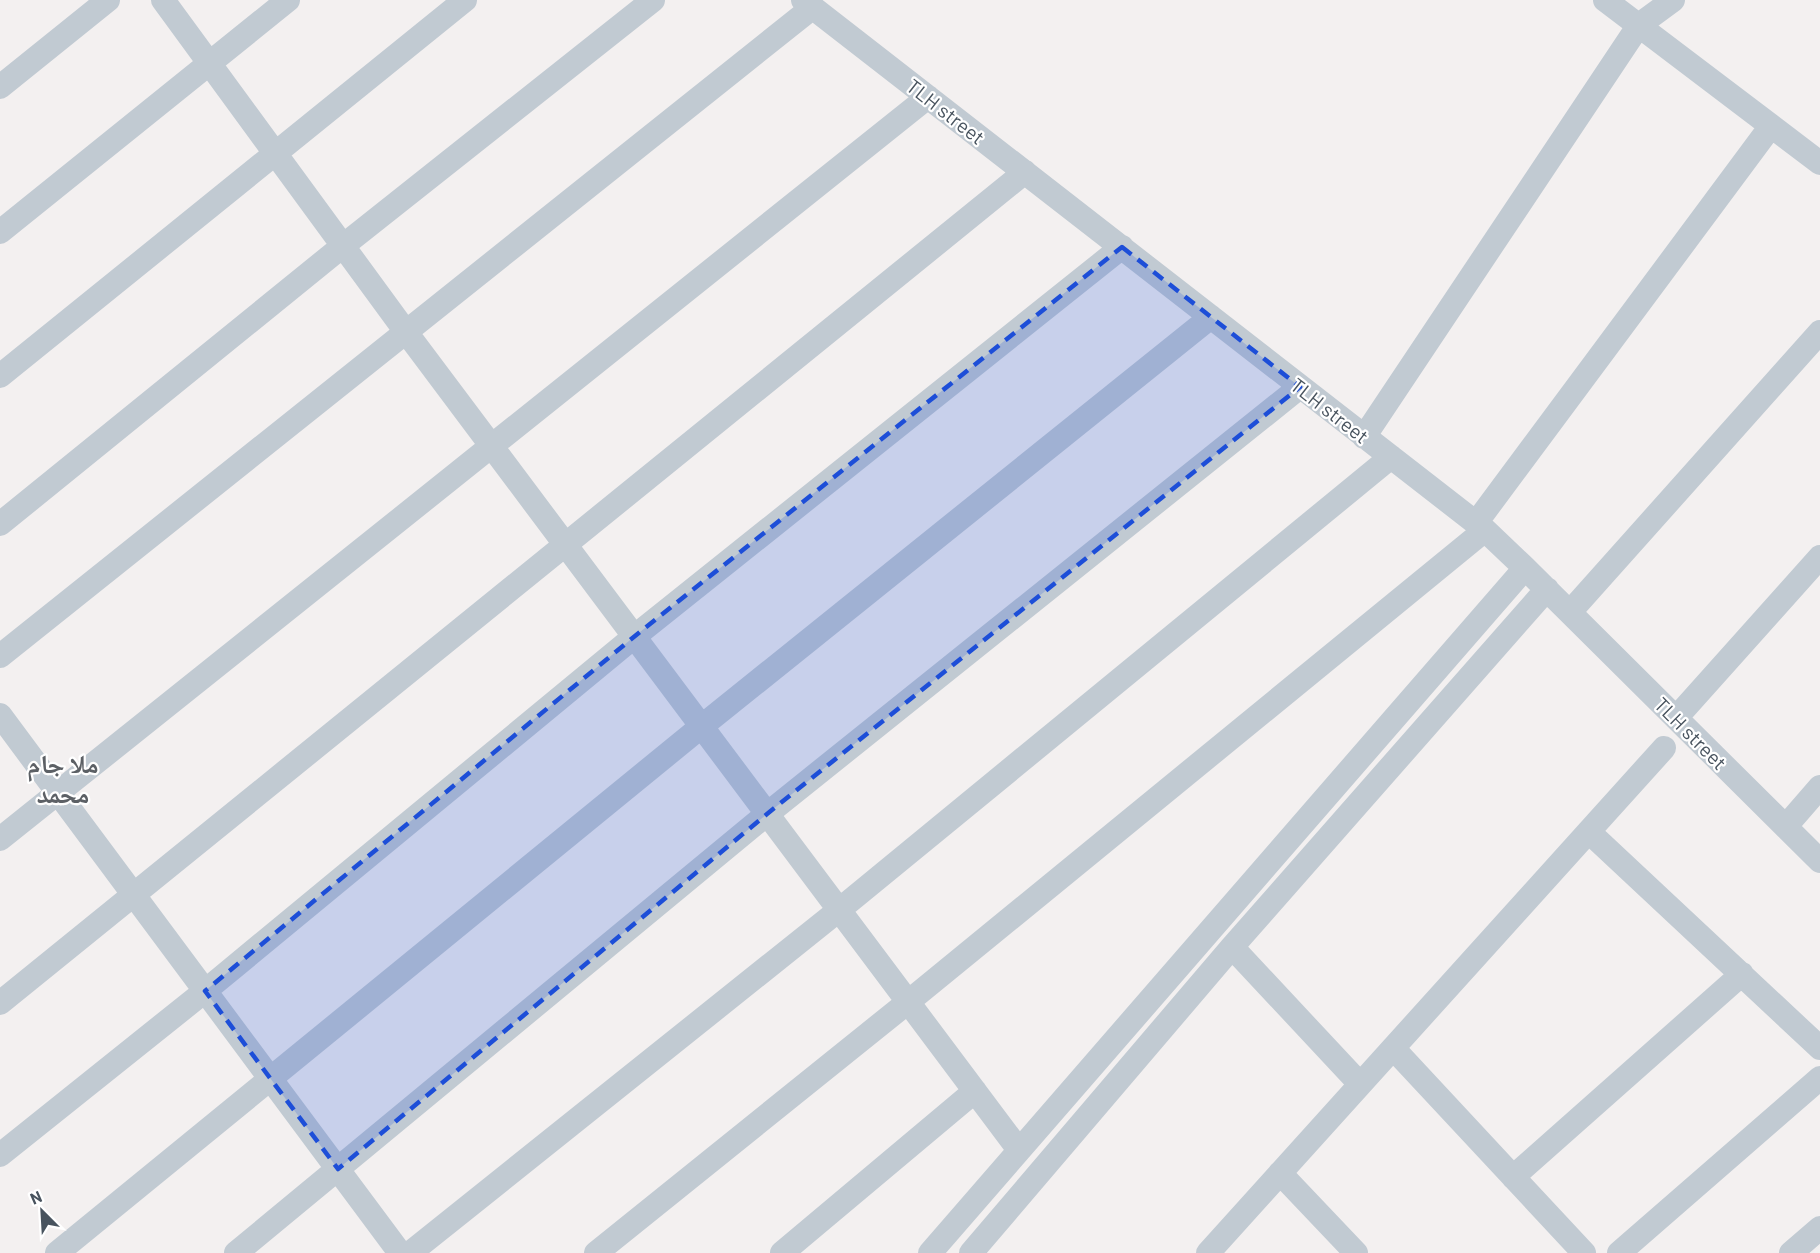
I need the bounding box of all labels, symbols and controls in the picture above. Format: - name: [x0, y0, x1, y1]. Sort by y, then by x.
- street label: TLH street: [902, 73, 990, 149]
- street label: TLH street: [1286, 372, 1374, 448]
- street label: TLH street: [1650, 692, 1732, 774]
- district label: ملا جام محمد: [27, 747, 99, 808]
- north arrow: [12, 1181, 72, 1241]
- text: N: [27, 1186, 44, 1208]

